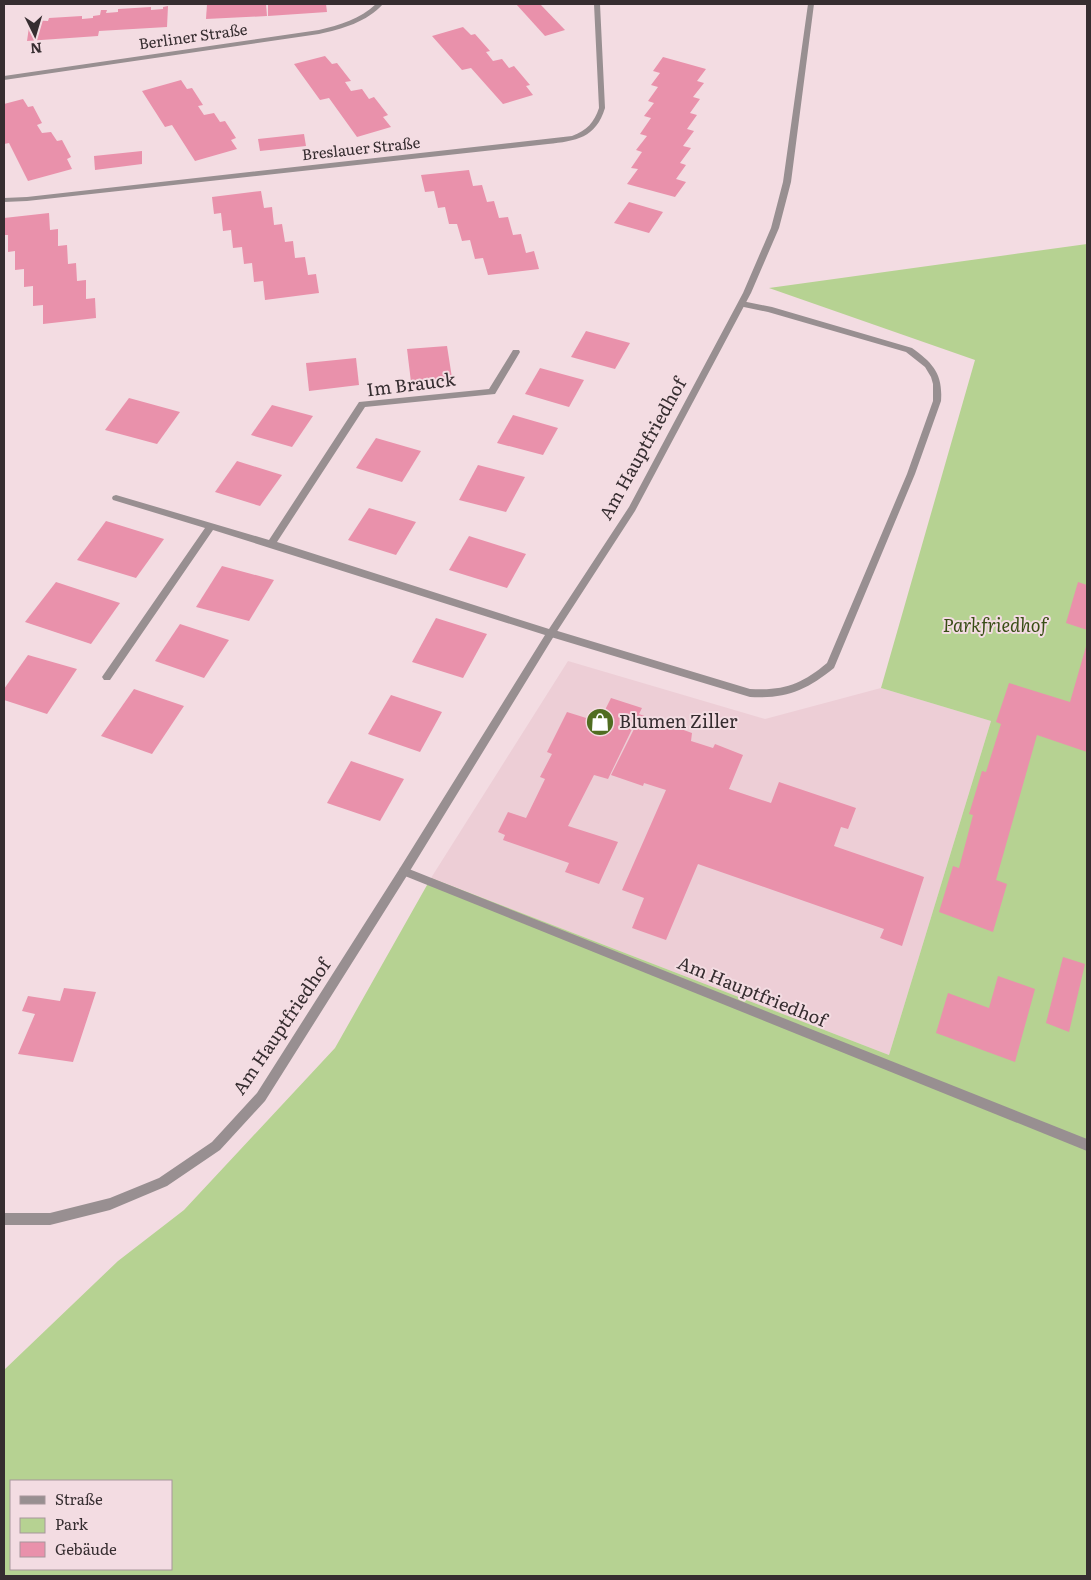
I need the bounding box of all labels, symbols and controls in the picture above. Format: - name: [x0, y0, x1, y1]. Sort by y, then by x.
- north arrow: [10, 10, 60, 60]
- street label: Berliner Straße: [137, 16, 249, 55]
- text: N: [29, 38, 43, 59]
- street label: Breslauer Straße: [301, 130, 421, 165]
- street label: Im Brauck: [365, 365, 458, 402]
- street label: Am Hauptfriedhof: [591, 370, 693, 524]
- park label: Parkfriedhof: [943, 611, 1049, 638]
- shop icon: Blumen Ziller: [585, 707, 615, 737]
- place label: Blumen Ziller: [619, 707, 738, 734]
- street label: Am Hauptfriedhof: [674, 948, 833, 1034]
- street label: Am Hauptfriedhof: [225, 951, 338, 1100]
- legend: [10, 1480, 172, 1570]
- text: Straße: [55, 1487, 103, 1510]
- text: Park: [55, 1512, 89, 1535]
- text: Gebäude: [55, 1537, 117, 1560]

